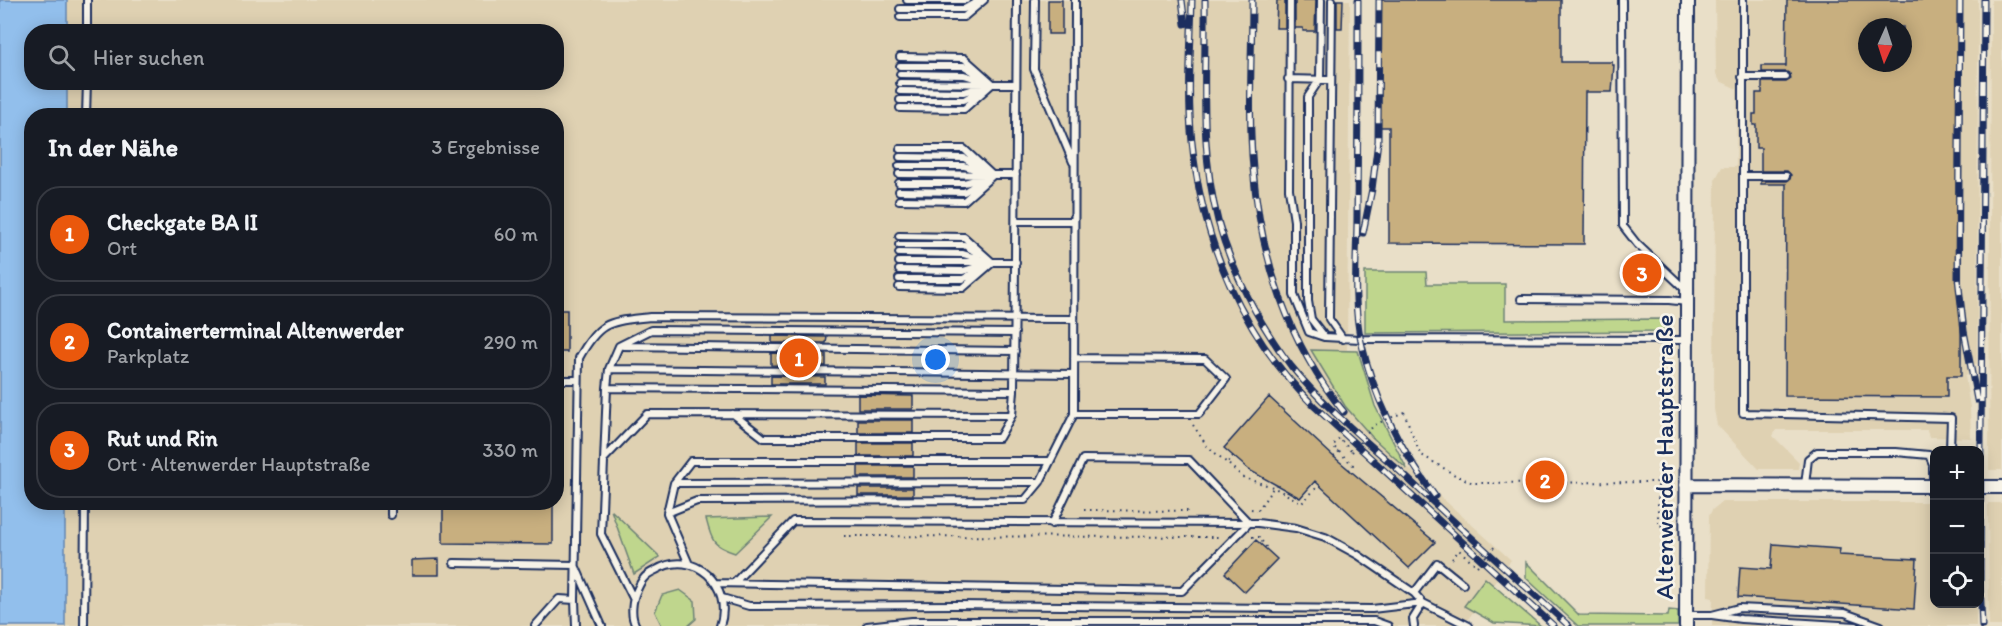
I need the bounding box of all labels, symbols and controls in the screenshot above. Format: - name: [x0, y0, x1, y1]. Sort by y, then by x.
- north arrow: [1858, 18, 1912, 72]
- search box: [24, 24, 564, 90]
- icon: search: [45, 41, 78, 74]
- text: Hier suchen: [93, 44, 204, 71]
- text: In der Nähe: [48, 131, 178, 163]
- text: 3 Ergebnisse: [432, 135, 540, 159]
- text: Checkgate BA II: [107, 209, 258, 236]
- text: 1: [65, 222, 74, 246]
- text: 60 m: [494, 222, 538, 246]
- text: Ort: [107, 236, 137, 260]
- pin: 3: [1622, 250, 1662, 296]
- street label: Altenwerder Hauptstraße: [1648, 314, 1680, 600]
- text: Containerterminal Altenwerder: [107, 317, 404, 344]
- text: 2: [64, 330, 75, 354]
- text: 290 m: [483, 330, 538, 354]
- pin: 1: [780, 336, 818, 380]
- text: Parkplatz: [107, 344, 189, 368]
- your location: [921, 345, 950, 374]
- text: Rut und Rin: [107, 425, 218, 452]
- text: 3: [64, 438, 75, 462]
- text: 330 m: [483, 438, 538, 462]
- map controls: [1930, 446, 1984, 608]
- button: +: [1930, 446, 1984, 500]
- text: Ort · Altenwerder Hauptstraße: [107, 452, 370, 476]
- pin: 2: [1526, 458, 1564, 502]
- button: −: [1930, 500, 1984, 554]
- button: locate: [1930, 554, 1984, 608]

